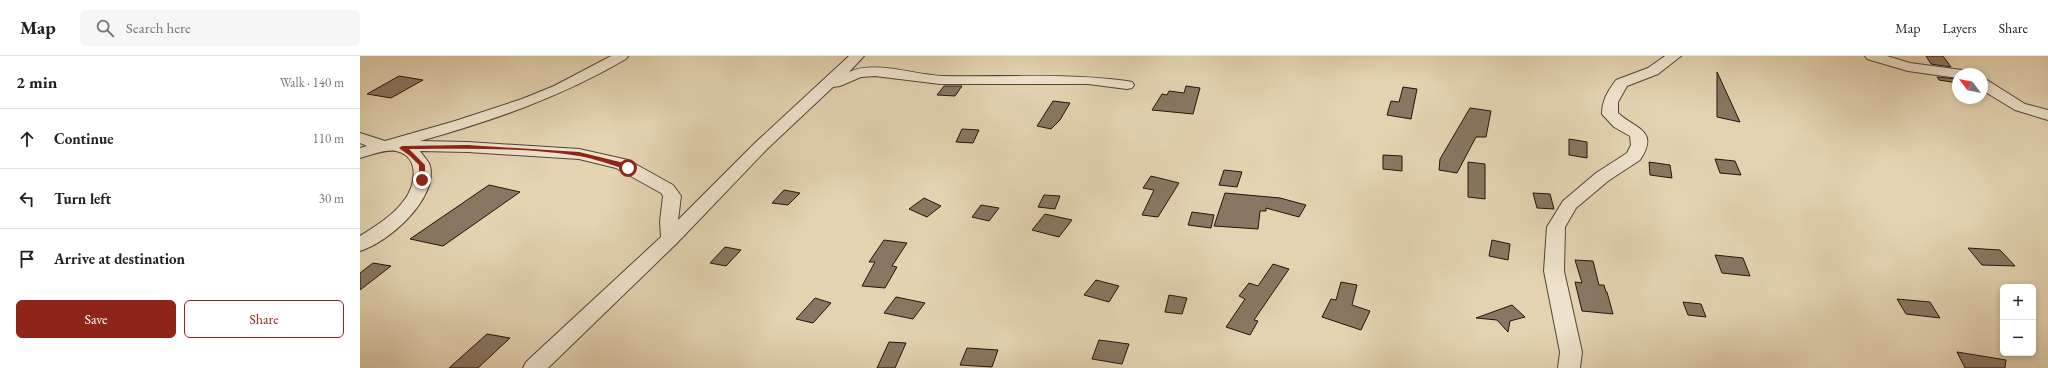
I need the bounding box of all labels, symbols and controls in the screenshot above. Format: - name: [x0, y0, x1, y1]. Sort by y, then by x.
- search box: [80, 10, 360, 46]
- text: Map: [20, 15, 56, 40]
- icon: search: [94, 17, 116, 39]
- text: Search here: [126, 18, 191, 37]
- text: Map: [1895, 19, 1920, 37]
- text: Layers: [1942, 19, 1977, 37]
- text: Share: [1999, 19, 2028, 37]
- north arrow: [1952, 68, 1988, 104]
- text: 2 min: [16, 71, 57, 93]
- text: Walk · 140 m: [280, 74, 344, 91]
- icon: ahead: [16, 128, 38, 150]
- text: Continue: [54, 129, 114, 148]
- text: 110 m: [313, 130, 344, 147]
- route start: [619, 159, 637, 177]
- route end: [413, 171, 431, 189]
- icon: left: [16, 188, 38, 210]
- text: Turn left: [54, 189, 111, 208]
- text: 30 m: [319, 190, 344, 207]
- icon: arrive: [16, 248, 38, 270]
- text: Arrive at destination: [54, 249, 185, 268]
- map controls: [2000, 284, 2036, 356]
- button: +: [2000, 284, 2036, 320]
- button: Save: [16, 300, 176, 338]
- button: Share: [184, 300, 344, 338]
- button: −: [2000, 320, 2036, 356]

